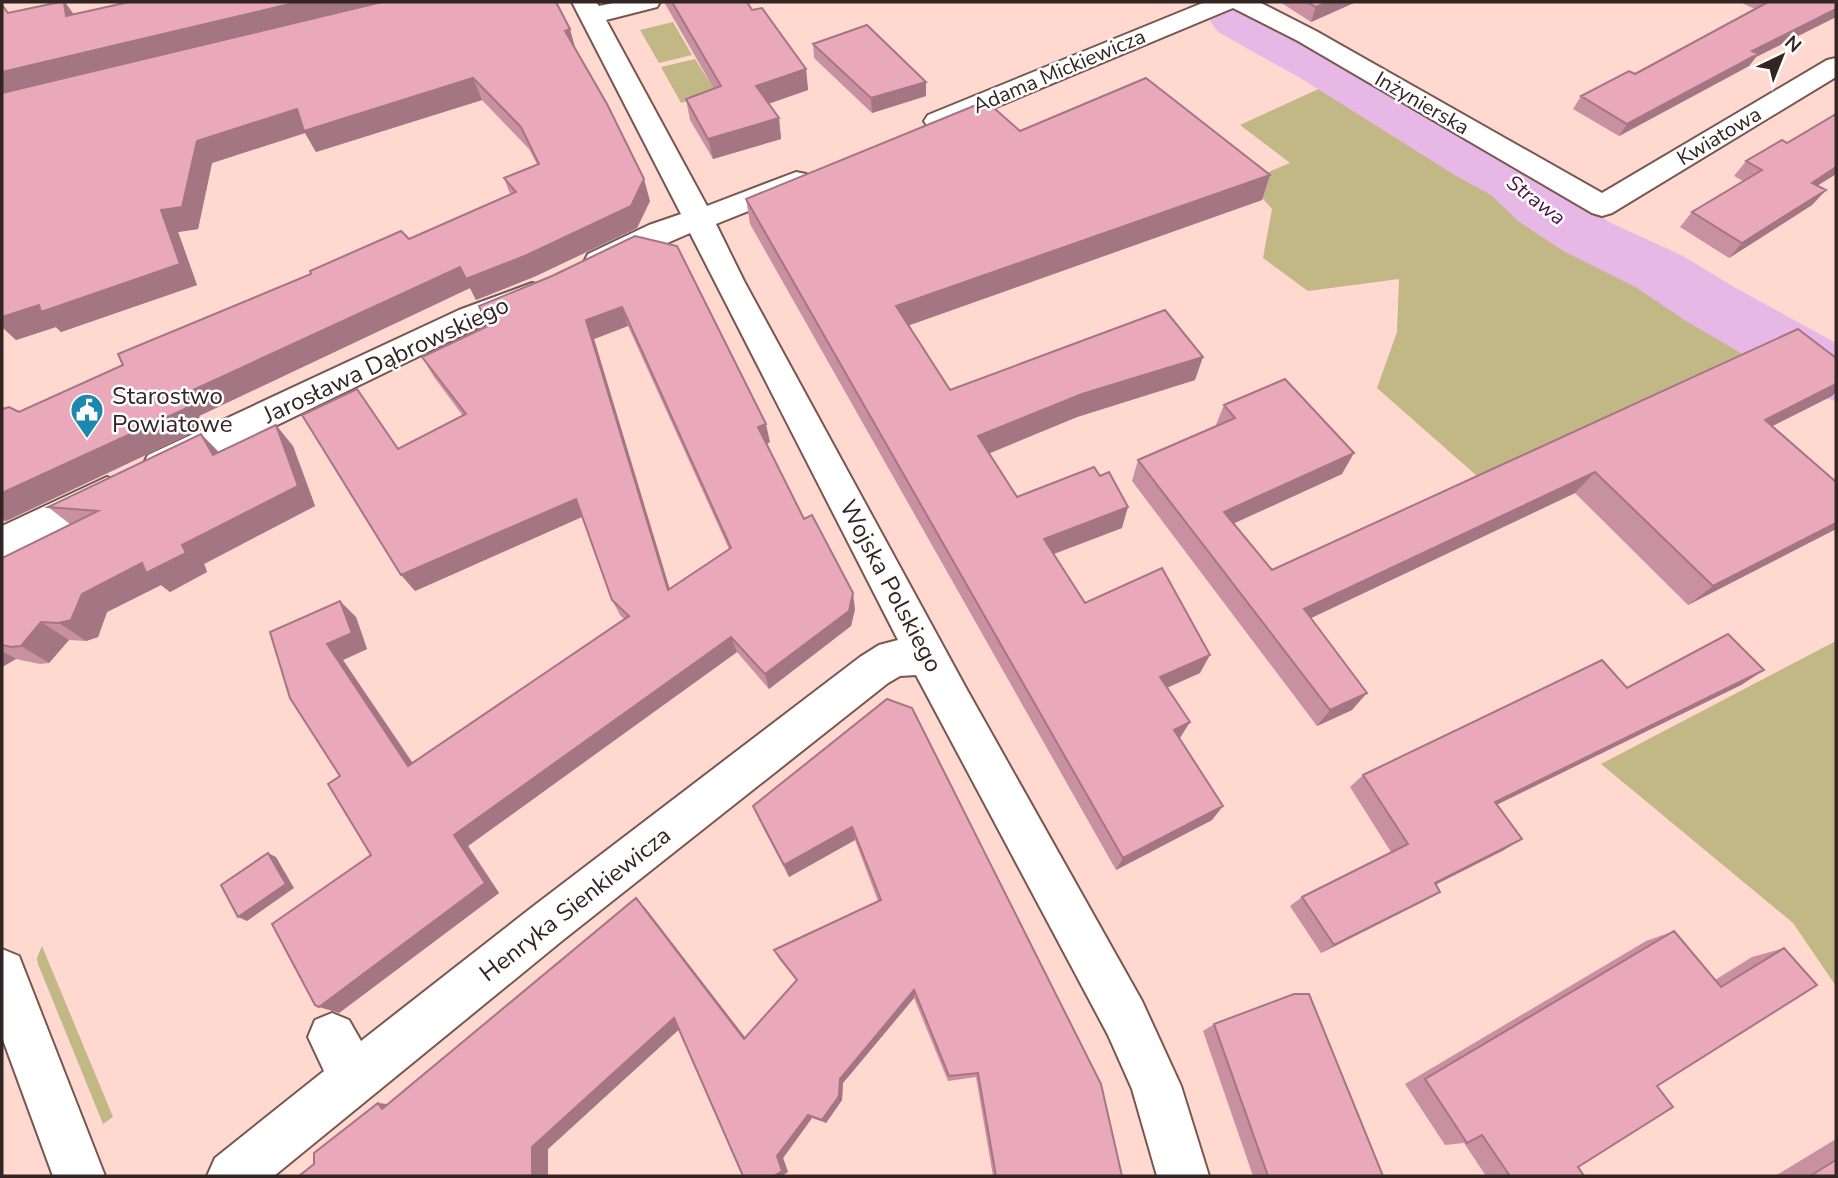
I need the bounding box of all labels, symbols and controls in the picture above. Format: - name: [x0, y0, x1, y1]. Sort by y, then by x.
- north arrow: [1747, 21, 1817, 91]
- street label: Adama Mickiewicza: [968, 22, 1150, 120]
- text: N: [1779, 30, 1807, 59]
- street label: Inżynierska: [1370, 65, 1474, 141]
- street label: Kwiatowa: [1672, 100, 1766, 172]
- water label: Strawa: [1501, 169, 1571, 231]
- street label: Jarosława Dąbrowskiego: [257, 289, 514, 431]
- place label: Starostwo Powiatowe: [112, 380, 233, 440]
- public building icon: Starostwo Powiatowe: [68, 391, 106, 440]
- street label: Wojska Polskiego: [832, 494, 950, 678]
- street label: Henryka Sienkiewicza: [473, 819, 677, 989]

